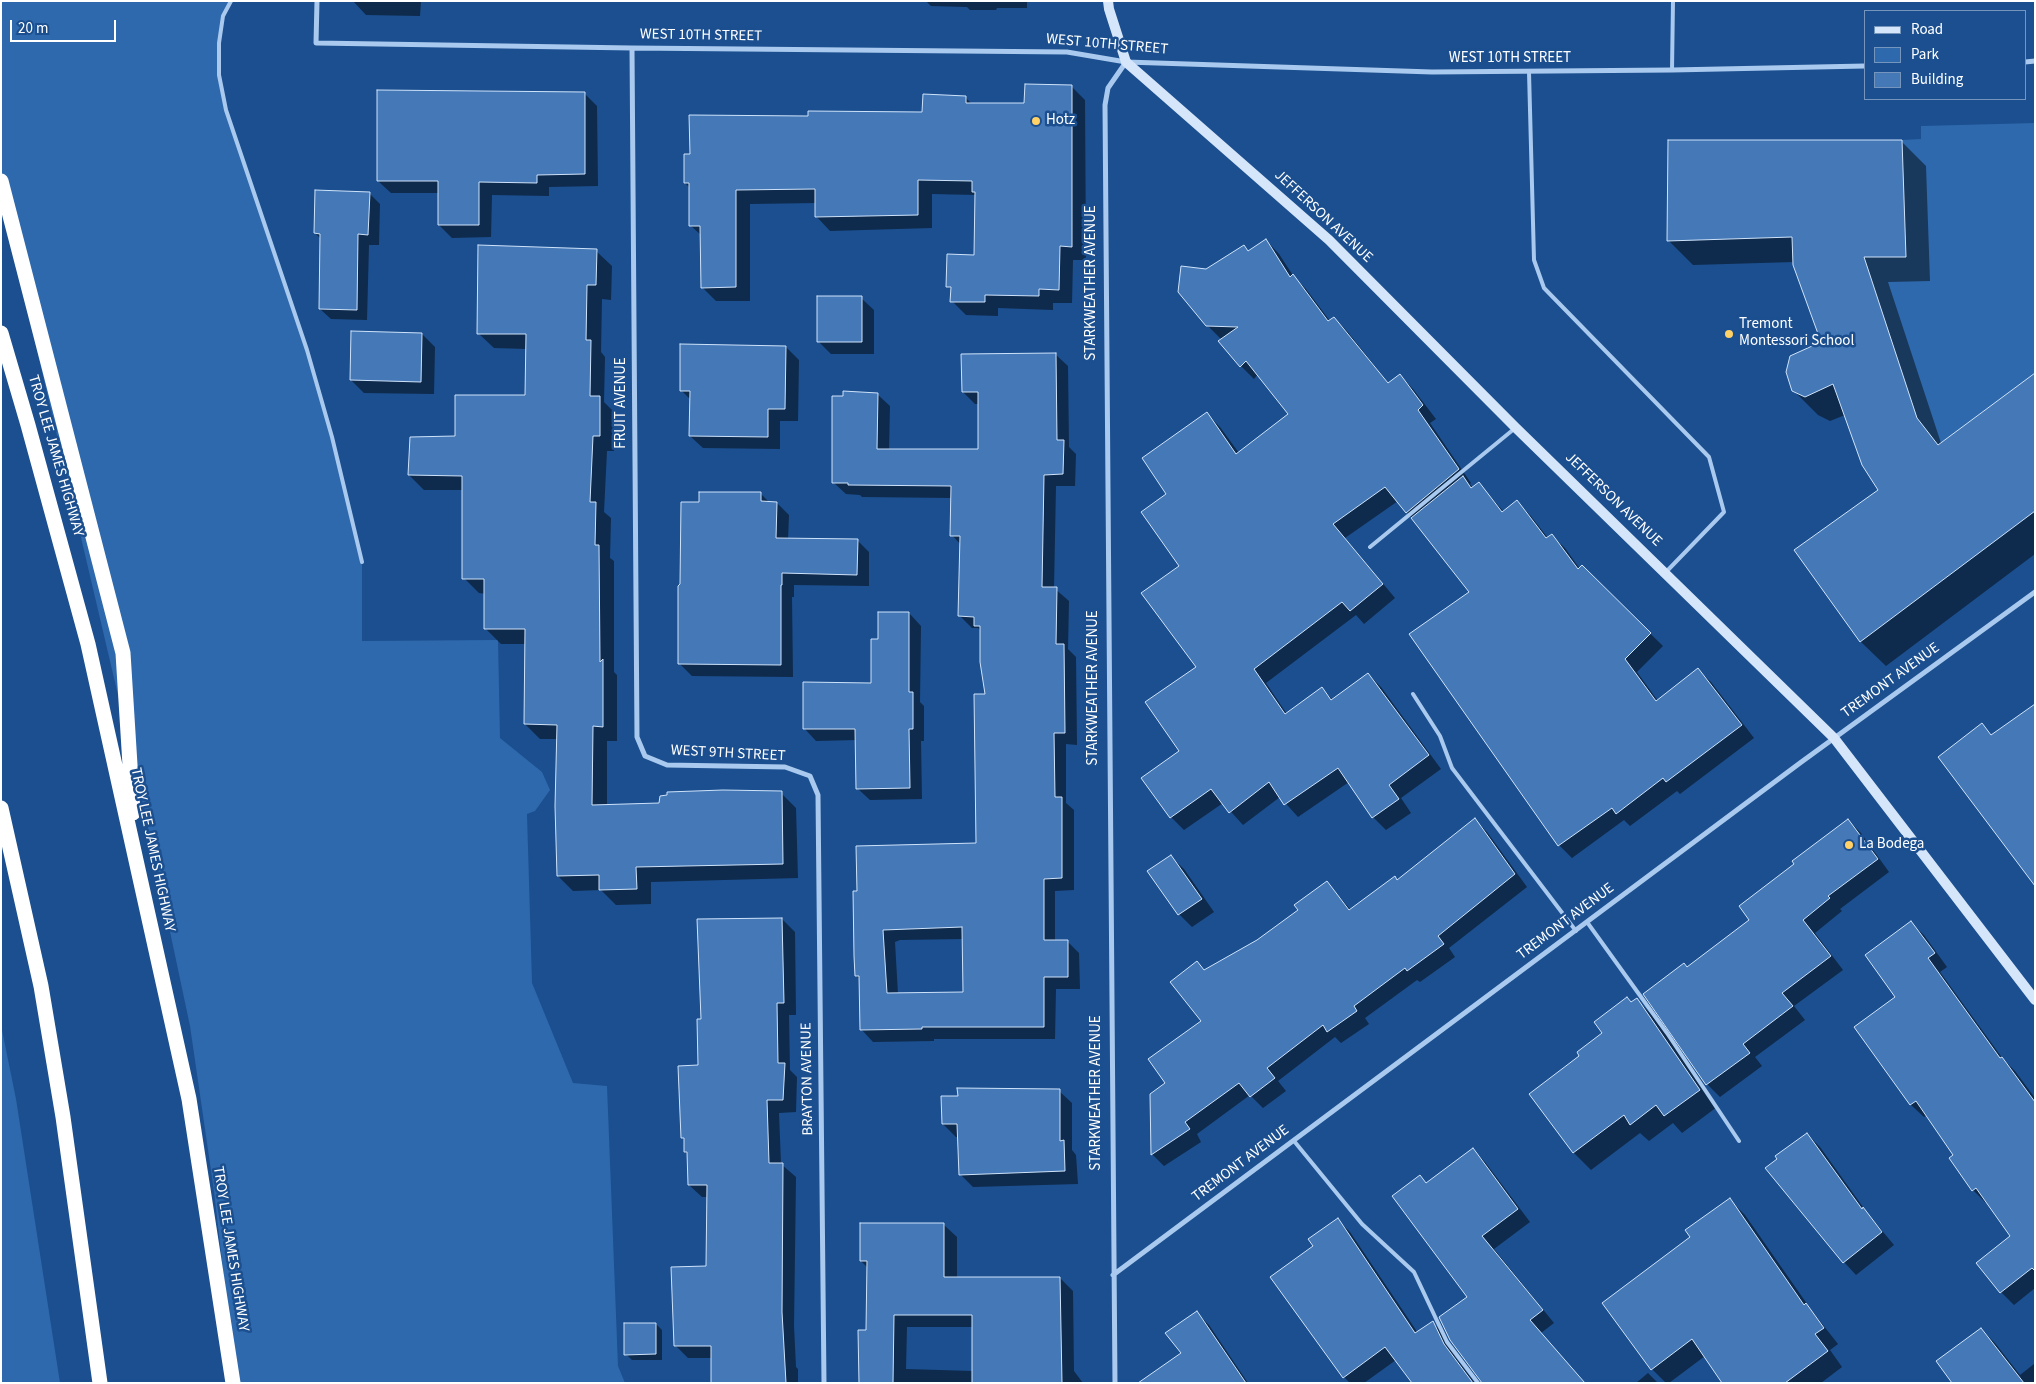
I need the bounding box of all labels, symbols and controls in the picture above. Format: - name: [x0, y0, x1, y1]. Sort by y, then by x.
- scale bar: [12, 10, 119, 42]
- legend: [1864, 10, 2026, 100]
- text: 20 m: [18, 18, 48, 39]
- text: Road: [1911, 19, 1943, 40]
- street label: WEST 10TH STREET: [640, 26, 762, 46]
- street label: WEST 10TH STREET: [1045, 31, 1169, 59]
- text: Park: [1911, 44, 1939, 65]
- street label: WEST 10TH STREET: [1449, 50, 1571, 68]
- text: Building: [1911, 69, 1963, 90]
- place label: Hotz: [1046, 112, 1075, 130]
- marker: Hotz: [1030, 115, 1042, 127]
- street label: JEFFERSON AVENUE: [1270, 167, 1376, 267]
- street label: STARKWEATHER AVENUE: [1083, 205, 1101, 361]
- place label: Tremont Montessori School: [1739, 316, 1854, 351]
- marker: Tremont Montessori School: [1723, 328, 1735, 340]
- street label: FRUIT AVENUE: [613, 357, 631, 449]
- street label: TROY LEE JAMES HIGHWAY: [23, 373, 87, 539]
- street label: JEFFERSON AVENUE: [1561, 449, 1665, 551]
- street label: STARKWEATHER AVENUE: [1085, 610, 1103, 766]
- street label: TREMONT AVENUE: [1838, 639, 1944, 723]
- street label: WEST 9TH STREET: [670, 742, 786, 766]
- street label: TROY LEE JAMES HIGHWAY: [126, 766, 178, 934]
- place label: La Bodega: [1859, 836, 1924, 854]
- marker: La Bodega: [1843, 839, 1855, 851]
- street label: TREMONT AVENUE: [1514, 880, 1618, 964]
- street label: STARKWEATHER AVENUE: [1088, 1015, 1106, 1171]
- street label: BRAYTON AVENUE: [798, 1022, 818, 1136]
- street label: TREMONT AVENUE: [1189, 1122, 1293, 1206]
- street label: TROY LEE JAMES HIGHWAY: [208, 1165, 252, 1333]

